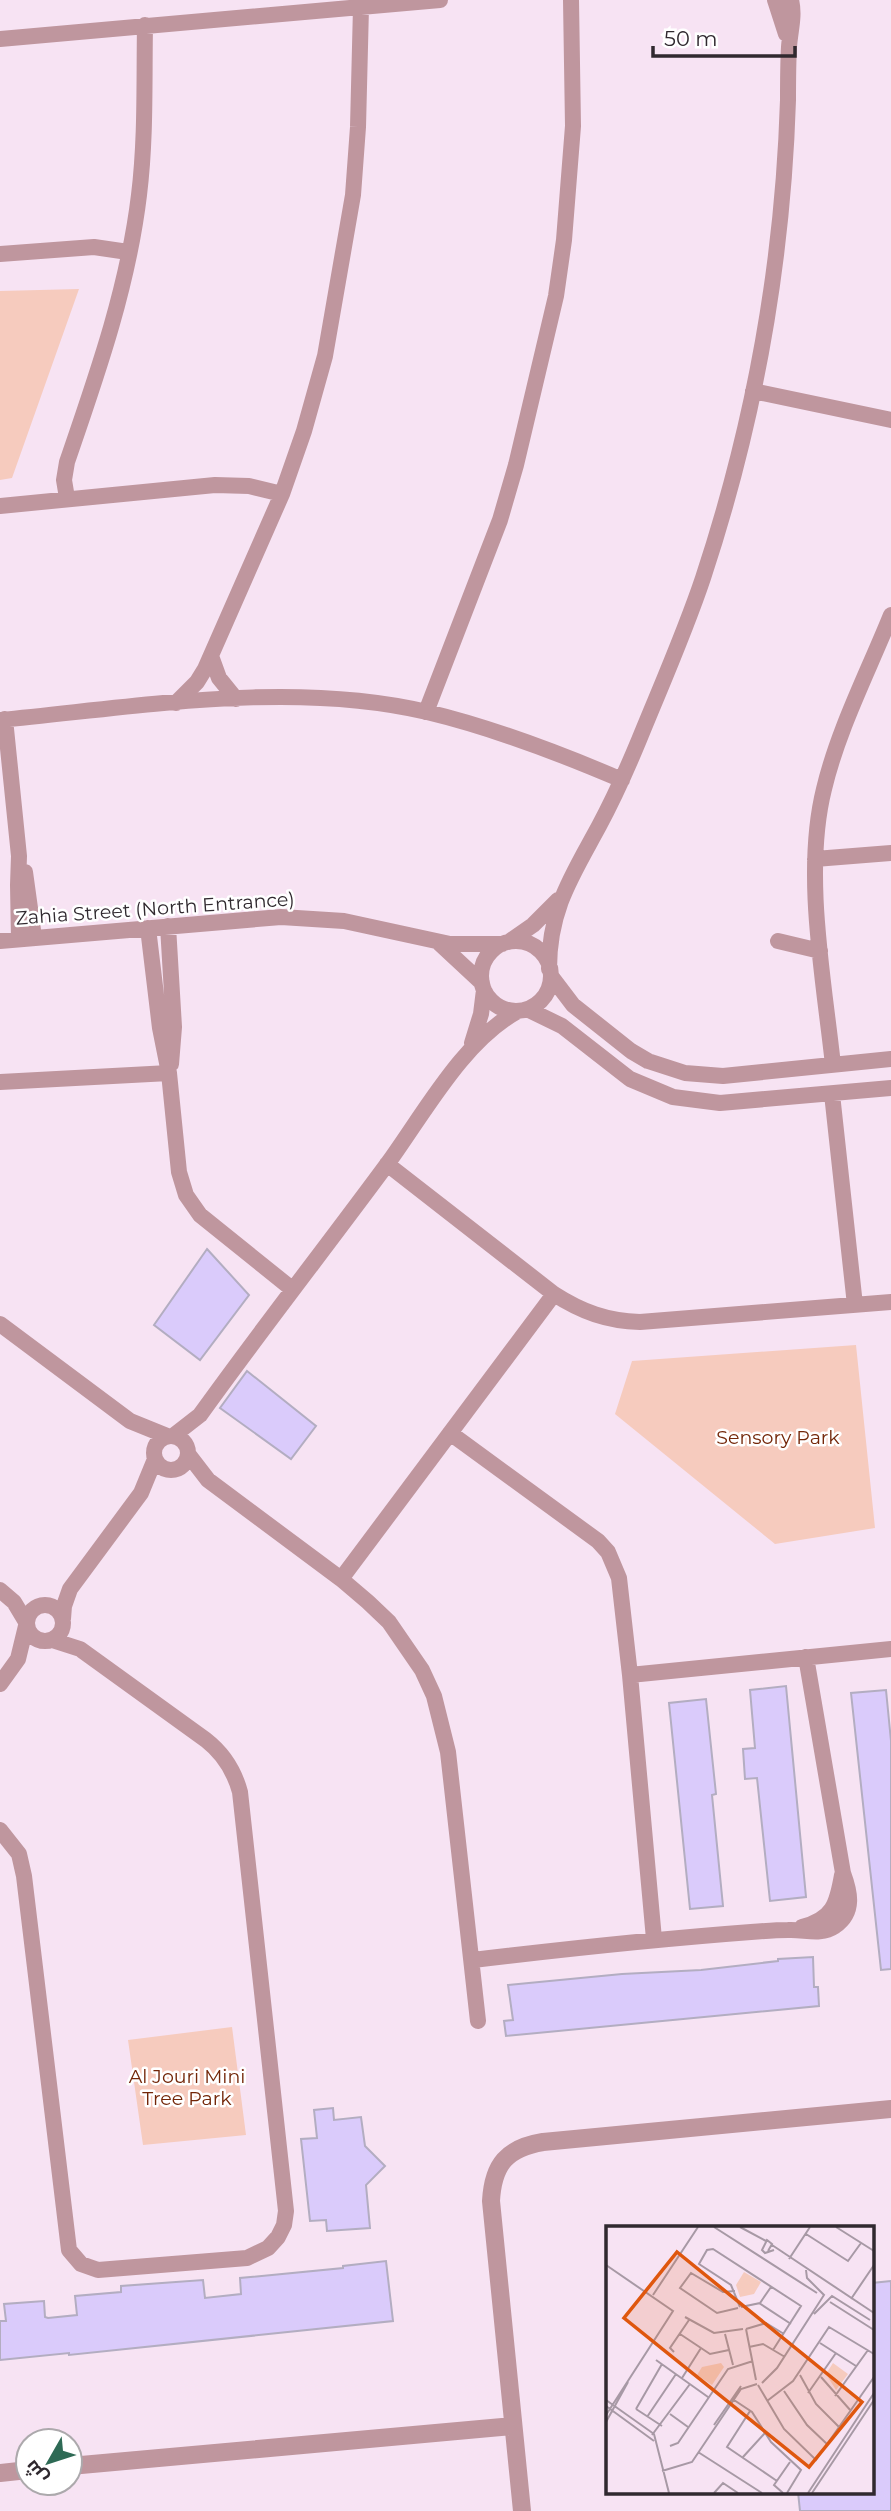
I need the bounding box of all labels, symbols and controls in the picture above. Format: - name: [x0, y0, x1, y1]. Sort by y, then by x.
- scale bar: [653, 14, 795, 58]
- text: 50 m: [664, 26, 718, 51]
- street label: Zahia Street (North Entrance): [15, 887, 295, 930]
- park label: Sensory Park: [716, 1426, 840, 1449]
- park label: Al Jouri Mini Tree Park: [129, 2065, 245, 2110]
- inset map: [606, 2226, 874, 2494]
- north arrow: [14, 2427, 84, 2497]
- text: ش: [20, 2456, 53, 2489]

